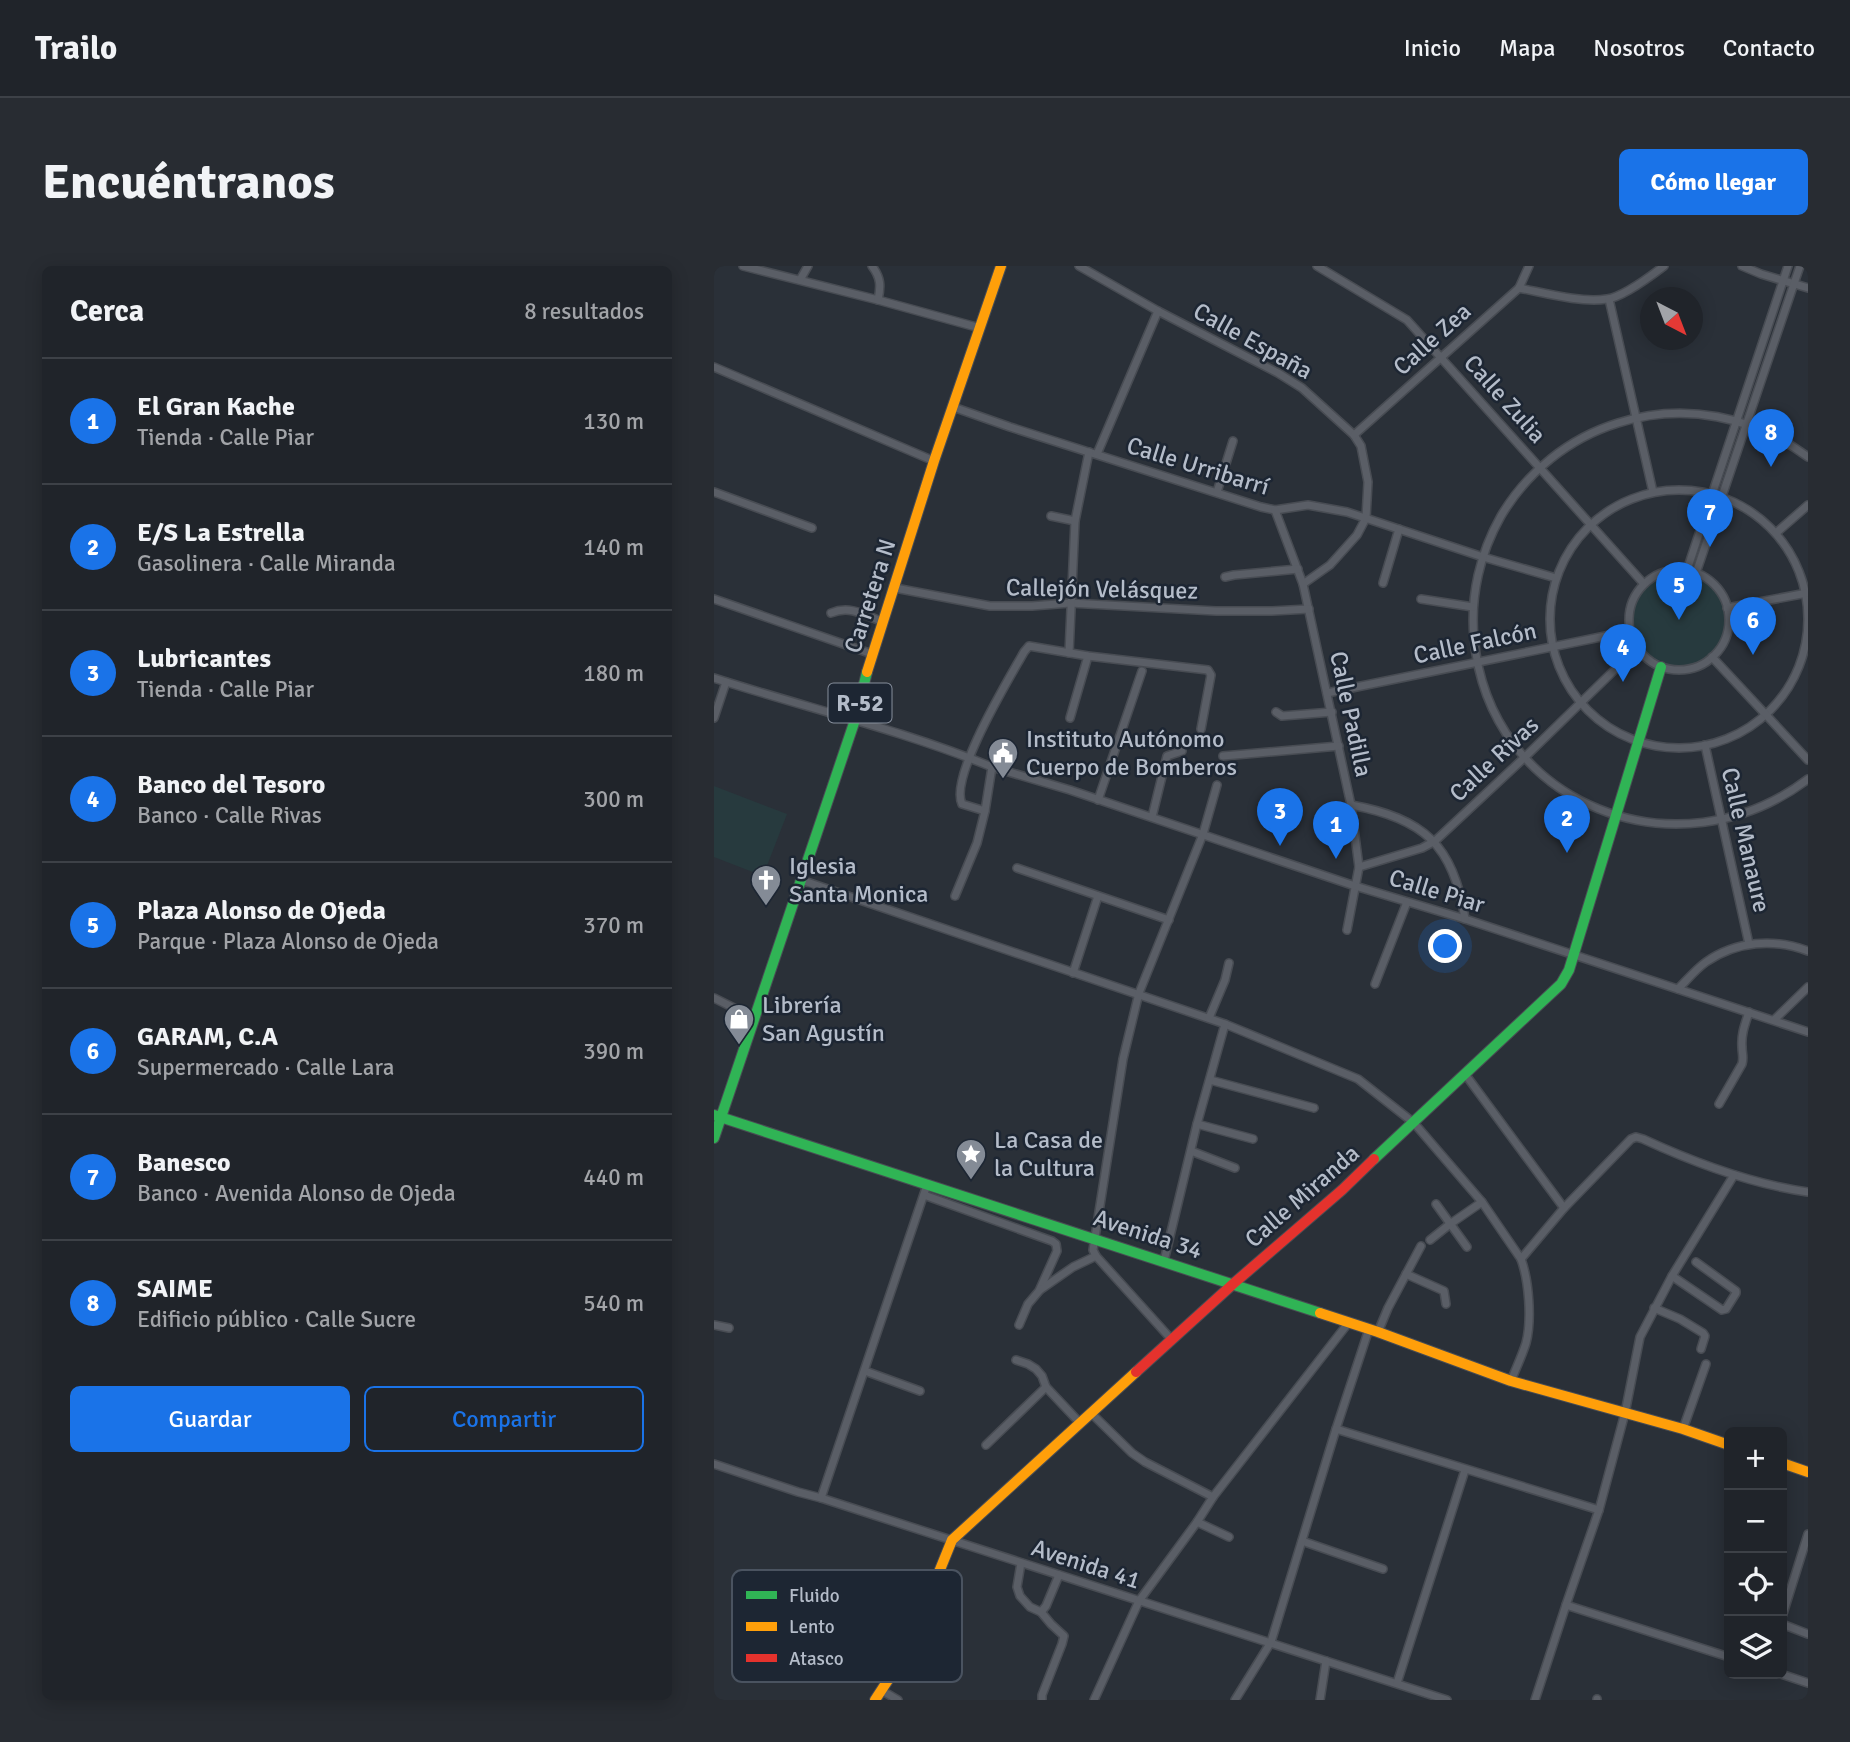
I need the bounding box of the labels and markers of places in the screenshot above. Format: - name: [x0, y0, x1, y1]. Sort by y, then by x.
- pin: 8: [1748, 409, 1794, 467]
- pin: 7: [1687, 489, 1733, 547]
- pin: 5: [1656, 562, 1702, 620]
- pin: 6: [1730, 597, 1776, 655]
- pin: 4: [1600, 624, 1646, 682]
- place label: Instituto Autónomo Cuerpo de Bomberos: [1026, 724, 1237, 782]
- public building icon: Instituto Autónomo Cuerpo de Bomberos: [986, 736, 1020, 780]
- pin: 3: [1257, 788, 1303, 846]
- pin: 2: [1544, 795, 1590, 853]
- pin: 1: [1313, 801, 1359, 859]
- place label: Iglesia Santa Monica: [789, 851, 928, 909]
- church icon: Iglesia Santa Monica: [749, 863, 783, 907]
- place label: Librería San Agustín: [762, 990, 885, 1048]
- shop icon: Librería San Agustín: [722, 1002, 756, 1046]
- place label: La Casa de la Cultura: [994, 1125, 1103, 1183]
- place icon: La Casa de la Cultura: [954, 1137, 988, 1181]

